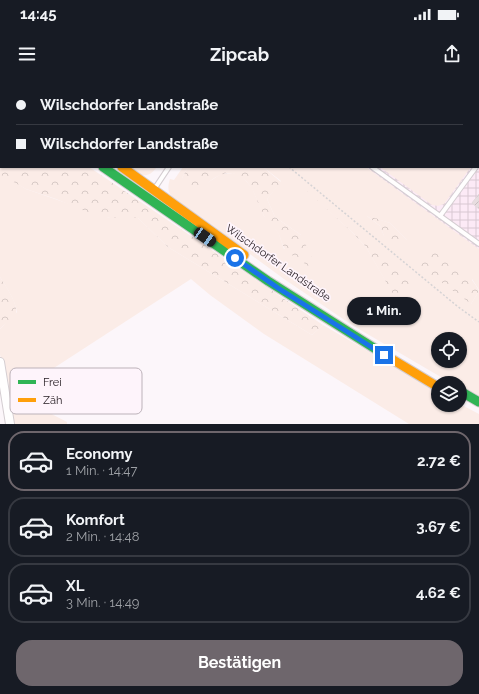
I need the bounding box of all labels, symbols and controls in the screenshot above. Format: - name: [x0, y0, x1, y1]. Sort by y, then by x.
- text: 14:45: [20, 5, 57, 23]
- icon: menu: [16, 43, 38, 65]
- icon: share: [441, 43, 463, 65]
- text: Zipcab: [210, 44, 269, 65]
- text: Wilschdorfer Landstraße: [40, 96, 218, 114]
- text: Wilschdorfer Landstraße: [40, 135, 218, 153]
- street label: Wilschdorfer Landstraße: [223, 222, 333, 305]
- car: [192, 225, 218, 249]
- route start: [226, 249, 244, 267]
- callout: 1 Min.: [347, 297, 421, 325]
- text: 1 Min.: [367, 303, 401, 318]
- map controls: [431, 332, 467, 412]
- button: locate: [431, 332, 467, 368]
- route end: [375, 346, 393, 364]
- legend: [10, 368, 142, 414]
- text: Frei: [43, 376, 62, 389]
- button: layers: [431, 376, 467, 412]
- text: Zäh: [43, 394, 62, 407]
- icon: car: [18, 443, 54, 479]
- text: Economy: [66, 445, 133, 463]
- text: 2.72 €: [417, 452, 461, 470]
- text: 1 Min. · 14:47: [66, 463, 137, 478]
- icon: car: [18, 509, 54, 545]
- text: Komfort: [66, 511, 125, 529]
- text: 3.67 €: [416, 518, 461, 536]
- text: 2 Min. · 14:48: [66, 529, 139, 544]
- icon: car: [18, 575, 54, 611]
- text: XL: [66, 577, 84, 595]
- text: 4.62 €: [416, 584, 461, 602]
- text: 3 Min. · 14:49: [66, 595, 139, 610]
- button: Bestätigen: [16, 640, 463, 686]

